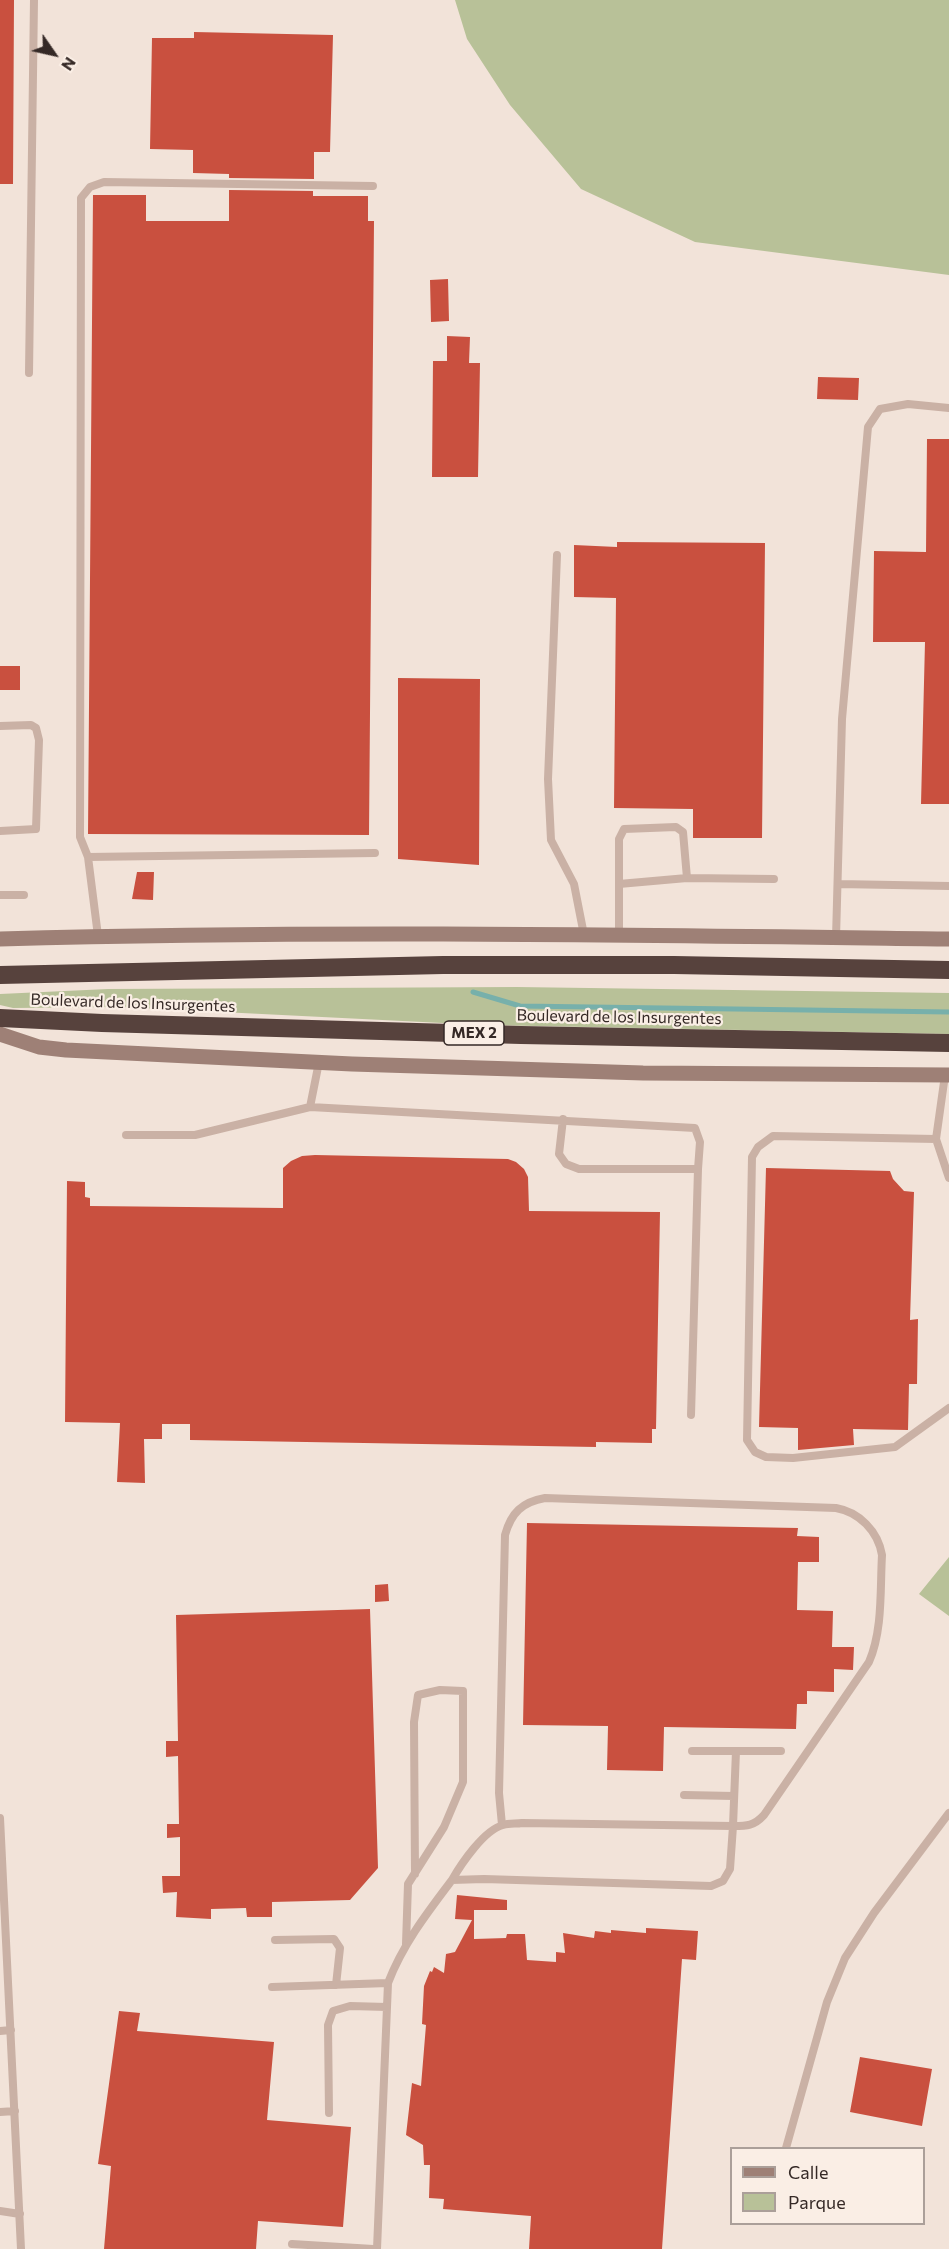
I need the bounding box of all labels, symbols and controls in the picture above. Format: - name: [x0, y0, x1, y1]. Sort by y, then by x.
- north arrow: [24, 24, 84, 84]
- text: N: [58, 54, 81, 75]
- street label: Boulevard de los Insurgentes: [30, 990, 236, 1016]
- street label: Boulevard de los Insurgentes: [516, 1006, 722, 1028]
- road number: MEX 2: [444, 1021, 504, 1045]
- legend: [730, 2147, 925, 2225]
- text: Calle: [788, 2161, 828, 2183]
- text: Parque: [788, 2191, 846, 2213]

